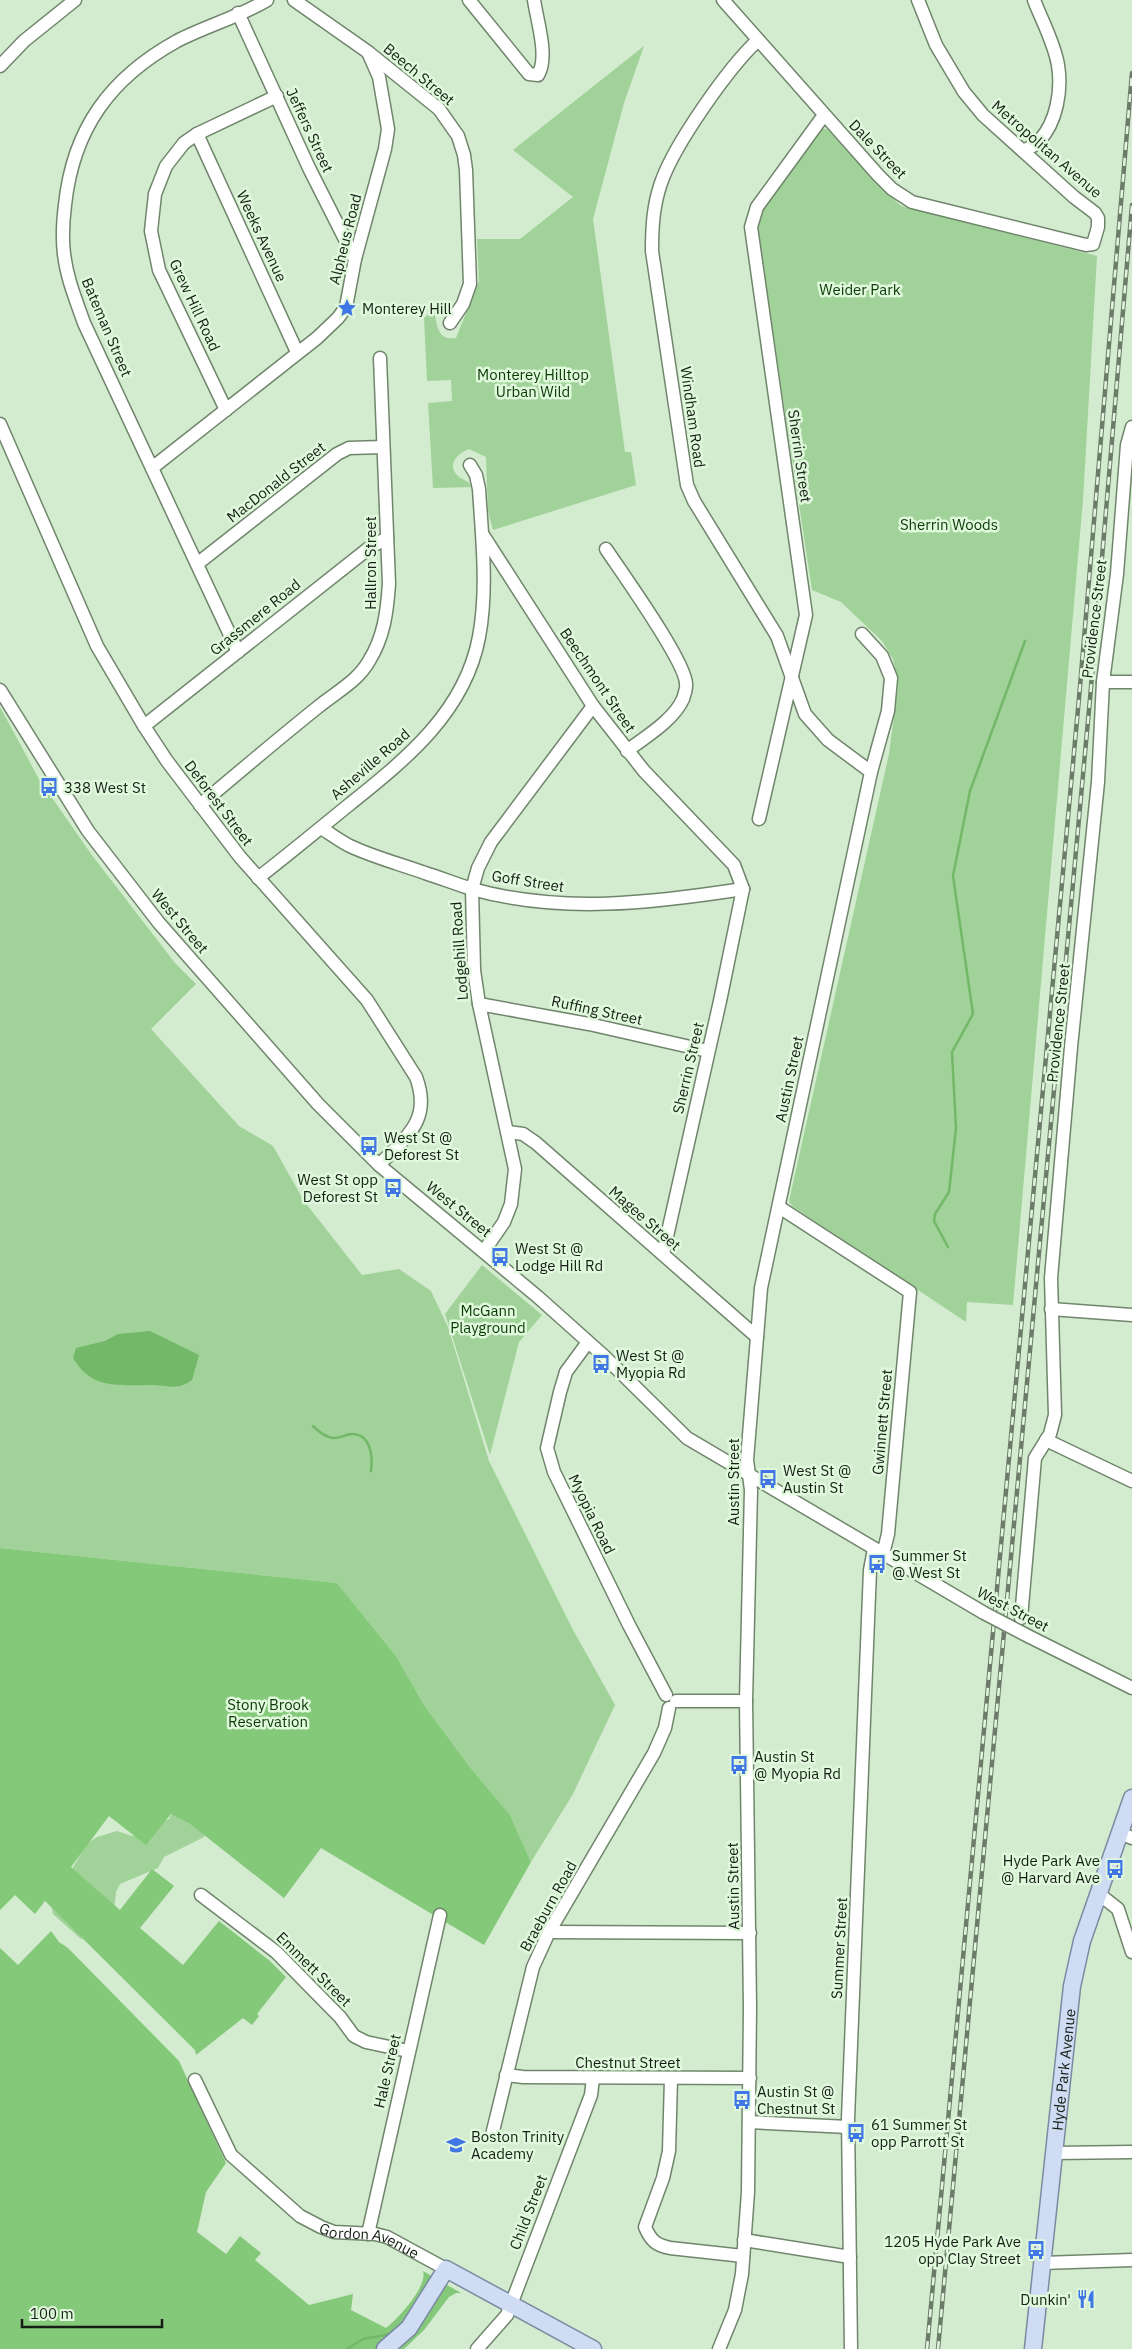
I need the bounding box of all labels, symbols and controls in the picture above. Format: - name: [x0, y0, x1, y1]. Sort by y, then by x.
- street label: Beech Street: [380, 39, 458, 109]
- street label: Jeffers Street: [282, 85, 338, 175]
- street label: Metropolitan Avenue: [988, 96, 1106, 202]
- street label: Dale Street: [845, 115, 911, 183]
- street label: Weeks Avenue: [233, 187, 291, 285]
- street label: Alpheus Road: [325, 192, 365, 286]
- street label: Grew Hill Road: [165, 256, 225, 354]
- street label: Bateman Street: [78, 275, 136, 379]
- park label: Weider Park: [819, 280, 901, 299]
- place icon: Monterey Hill: [336, 297, 358, 319]
- place label: Monterey Hill: [362, 299, 452, 318]
- park label: Monterey Hilltop Urban Wild: [477, 365, 589, 401]
- street label: Windham Road: [676, 365, 710, 469]
- street label: Sherrin Street: [784, 408, 816, 504]
- street label: MacDonald Street: [223, 438, 329, 526]
- park label: Sherrin Woods: [900, 515, 998, 534]
- street label: Hallron Street: [361, 516, 380, 610]
- street label: Providence Street: [1077, 558, 1111, 680]
- street label: Grassmere Road: [206, 575, 304, 659]
- street label: Beechmont Street: [556, 624, 640, 736]
- street label: Asheville Road: [326, 724, 414, 804]
- street label: Deforest Street: [181, 756, 257, 850]
- bus stop icon: 338 West St: [38, 776, 60, 798]
- place label: 338 West St: [64, 778, 146, 797]
- street label: Goff Street: [490, 866, 566, 896]
- street label: West Street: [147, 885, 213, 957]
- street label: Lodgehill Road: [446, 901, 472, 1001]
- street label: Providence Street: [1042, 963, 1074, 1083]
- street label: Ruffing Street: [550, 991, 644, 1029]
- street label: Sherrin Street: [668, 1020, 708, 1116]
- street label: Austin Street: [771, 1034, 807, 1124]
- place label: West St @ Deforest St: [384, 1128, 459, 1164]
- bus stop icon: West St @ Deforest St: [358, 1135, 380, 1157]
- place label: West St opp Deforest St: [297, 1170, 378, 1206]
- bus stop icon: West St opp Deforest St: [382, 1177, 404, 1199]
- street label: West Street: [423, 1177, 495, 1241]
- street label: Magee Street: [605, 1182, 685, 1254]
- place label: West St @ Lodge Hill Rd: [515, 1239, 603, 1275]
- bus stop icon: West St @ Lodge Hill Rd: [489, 1246, 511, 1268]
- park label: McGann Playground: [450, 1301, 526, 1337]
- place label: West St @ Myopia Rd: [616, 1346, 686, 1382]
- bus stop icon: West St @ Myopia Rd: [590, 1353, 612, 1375]
- street label: Gwinnett Street: [868, 1368, 896, 1476]
- street label: Austin Street: [724, 1438, 743, 1526]
- place label: West St @ Austin St: [783, 1461, 851, 1497]
- bus stop icon: West St @ Austin St: [757, 1468, 779, 1490]
- street label: Myopia Road: [565, 1471, 619, 1557]
- place label: Summer St @ West St: [892, 1546, 967, 1582]
- bus stop icon: Summer St @ West St: [866, 1553, 888, 1575]
- street label: West Street: [974, 1582, 1052, 1636]
- park label: Stony Brook Reservation: [227, 1695, 309, 1731]
- place label: Austin St @ Myopia Rd: [754, 1747, 841, 1783]
- bus stop icon: Austin St @ Myopia Rd: [728, 1754, 750, 1776]
- street label: Austin Street: [723, 1842, 743, 1930]
- place label: Hyde Park Ave @ Harvard Ave: [1001, 1851, 1100, 1887]
- street label: Braeburn Road: [515, 1857, 581, 1955]
- bus stop icon: Hyde Park Ave @ Harvard Ave: [1104, 1858, 1126, 1880]
- street label: Summer Street: [827, 1897, 851, 1999]
- street label: Emmett Street: [273, 1928, 355, 2010]
- street label: Hyde Park Avenue: [1047, 2008, 1079, 2132]
- street label: Hale Street: [369, 2032, 405, 2110]
- street label: Chestnut Street: [575, 2053, 681, 2072]
- place label: Austin St @ Chestnut St: [757, 2082, 835, 2118]
- bus stop icon: Austin St @ Chestnut St: [731, 2089, 753, 2111]
- place label: 61 Summer St opp Parrott St: [871, 2115, 967, 2151]
- bus stop icon: 61 Summer St opp Parrott St: [845, 2122, 867, 2144]
- place label: Boston Trinity Academy: [471, 2127, 565, 2163]
- school or university icon: Boston Trinity Academy: [445, 2134, 467, 2156]
- street label: Child Street: [505, 2172, 551, 2252]
- street label: Gordon Avenue: [317, 2218, 423, 2262]
- place label: 1205 Hyde Park Ave opp Clay Street: [884, 2232, 1021, 2268]
- bus stop icon: 1205 Hyde Park Ave opp Clay Street: [1025, 2239, 1047, 2261]
- restaurant icon: Dunkin': [1075, 2288, 1097, 2310]
- place label: Dunkin': [1020, 2290, 1071, 2309]
- scale bar: [22, 2296, 162, 2328]
- text: 100 m: [30, 2304, 74, 2323]

